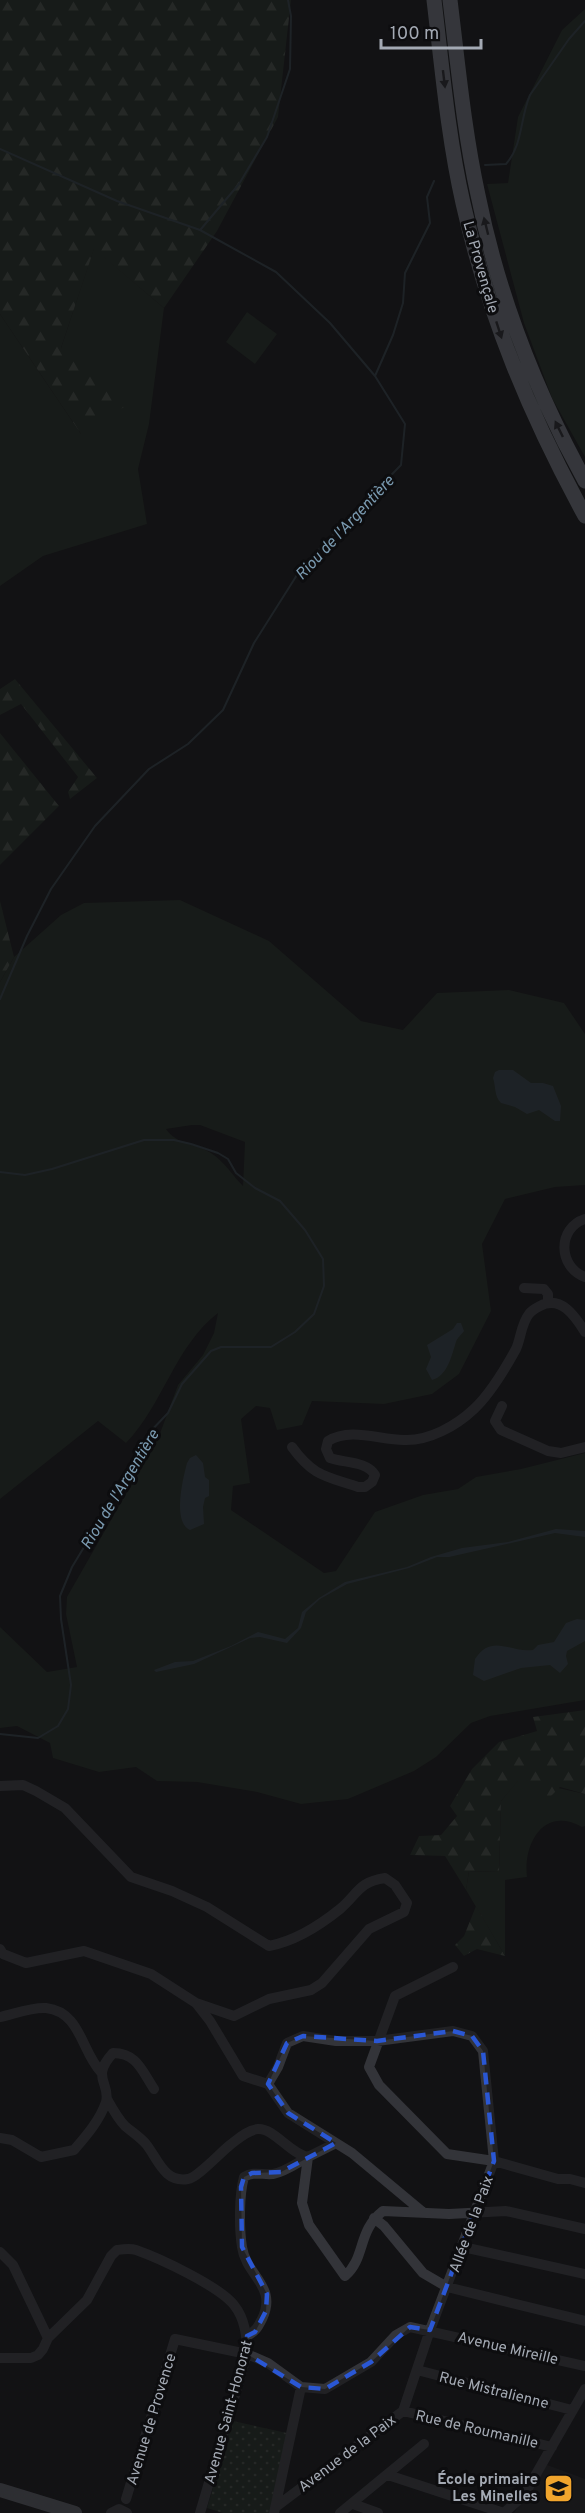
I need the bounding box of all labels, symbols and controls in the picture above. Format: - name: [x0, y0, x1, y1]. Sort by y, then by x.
- scale bar: [381, 12, 482, 50]
- text: 100 m: [390, 23, 439, 46]
- one-way arrow: [439, 69, 448, 88]
- one-way arrow: [480, 217, 490, 236]
- street label: La Provençale: [457, 219, 502, 316]
- one-way arrow: [495, 321, 504, 339]
- one-way arrow: [554, 421, 563, 438]
- water label: Riou de l'Argentière: [292, 471, 400, 585]
- water label: Riou de l'Argentière: [77, 1426, 165, 1553]
- street label: Allée de la Paix: [446, 2173, 499, 2276]
- street label: Avenue Mireille: [455, 2329, 560, 2370]
- street label: Avenue Saint-Honorat: [201, 2338, 258, 2486]
- street label: Avenue de Provence: [123, 2351, 182, 2488]
- street label: Rue Mistralienne: [437, 2369, 550, 2414]
- street label: Rue de Roumanille: [413, 2407, 540, 2454]
- street label: Avenue de la Paix: [295, 2411, 401, 2497]
- place label: École primaire Les Minelles: [437, 2470, 538, 2507]
- school or university icon: École primaire Les Minelles: [543, 2472, 575, 2504]

